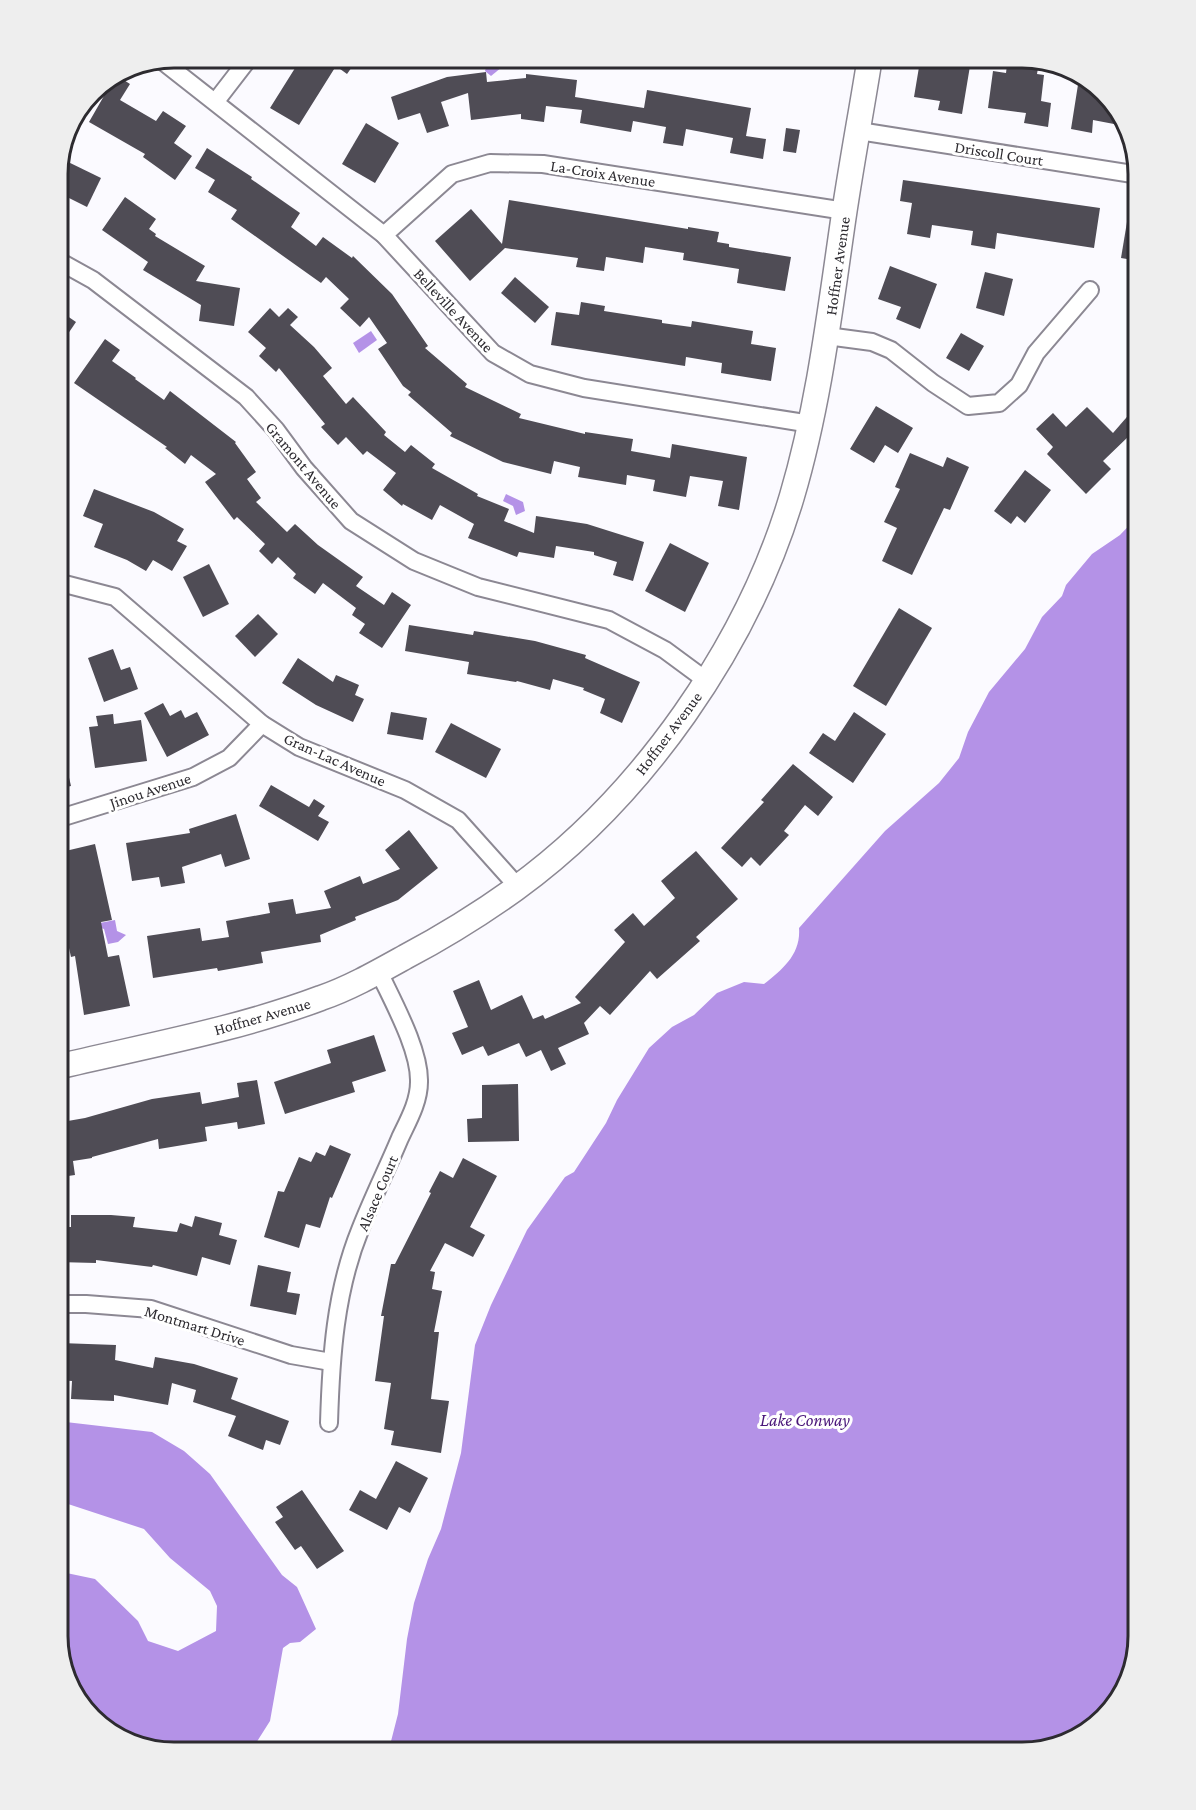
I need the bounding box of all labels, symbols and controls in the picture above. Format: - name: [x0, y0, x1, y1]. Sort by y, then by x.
- street label: Driscoll Court: [953, 138, 1045, 169]
- street label: La-Croix Avenue: [549, 157, 657, 190]
- street label: Hoffner Avenue: [822, 216, 853, 316]
- street label: Belleville Avenue: [410, 265, 497, 356]
- street label: Gramont Avenue: [262, 419, 345, 512]
- street label: Hoffner Avenue: [632, 689, 705, 778]
- street label: Gran-Lac Avenue: [281, 729, 388, 789]
- street label: Jinou Avenue: [106, 769, 193, 813]
- street label: Hoffner Avenue: [212, 995, 312, 1038]
- street label: Alsace Court: [354, 1152, 401, 1233]
- street label: Montmart Drive: [143, 1302, 247, 1349]
- water label: Lake Conway: [760, 1410, 851, 1430]

